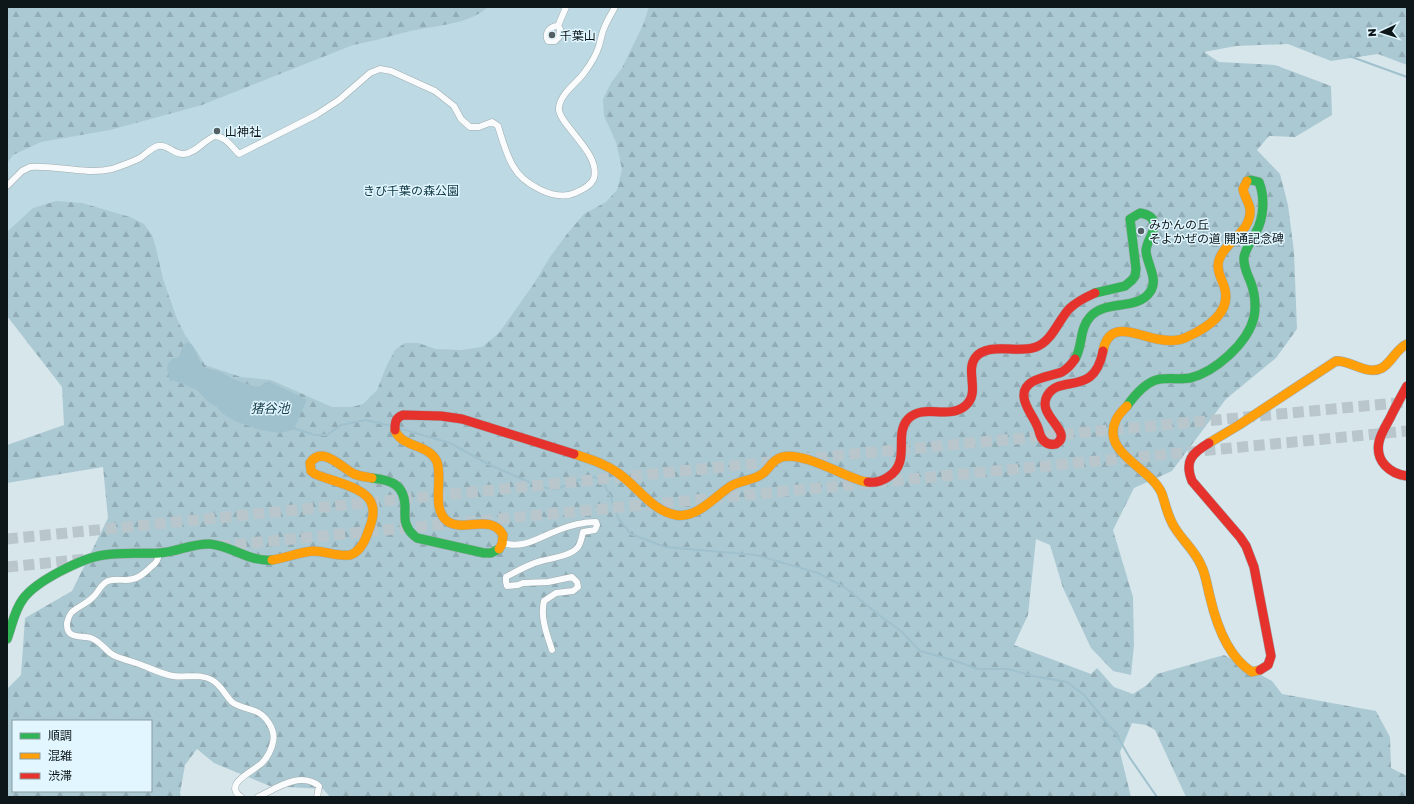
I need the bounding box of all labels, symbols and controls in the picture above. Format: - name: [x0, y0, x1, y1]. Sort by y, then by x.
- north arrow: [1362, 12, 1402, 52]
- place label: 千葉山: [560, 28, 596, 43]
- text: N: [1365, 28, 1378, 37]
- marker: 千葉山: [547, 30, 557, 40]
- place label: 山神社: [225, 124, 261, 139]
- marker: 山神社: [212, 126, 222, 136]
- park label: きび千葉の森公園: [363, 183, 459, 198]
- place label: みかんの丘 そよかぜの道 開通記念碑: [1149, 217, 1284, 246]
- marker: みかんの丘 そよかぜの道 開通記念碑: [1136, 226, 1146, 236]
- water label: 猪谷池: [250, 400, 291, 416]
- legend: [12, 720, 152, 792]
- text: 順調: [48, 728, 72, 743]
- text: 混雑: [48, 748, 72, 763]
- text: 渋滞: [48, 768, 72, 783]

